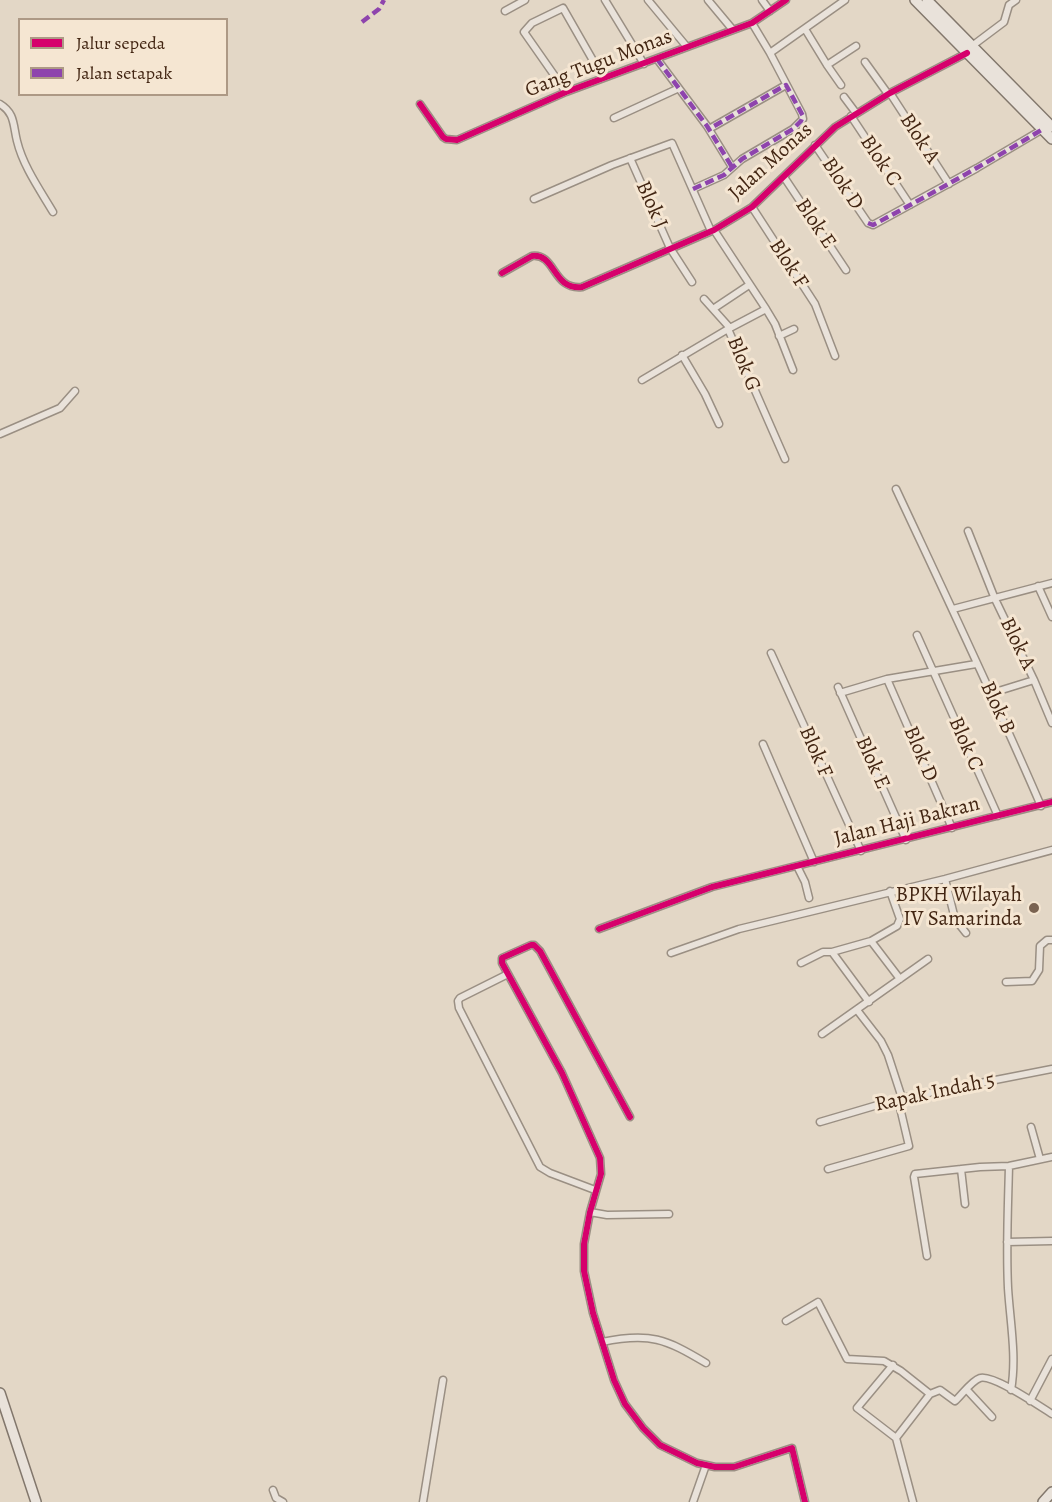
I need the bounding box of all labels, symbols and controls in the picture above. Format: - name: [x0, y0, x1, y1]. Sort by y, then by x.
- legend: [18, 18, 228, 96]
- street label: Gang Tugu Monas: [522, 24, 676, 104]
- text: Jalur sepeda: [76, 31, 165, 55]
- text: Jalan setapak: [76, 61, 172, 85]
- street label: Blok A: [893, 109, 945, 169]
- street label: Jalan Monas: [724, 118, 818, 206]
- street label: Blok C: [854, 131, 906, 191]
- street label: Blok D: [815, 153, 869, 215]
- street label: Blok J: [629, 177, 673, 233]
- street label: Blok E: [789, 194, 841, 254]
- street label: Blok F: [763, 235, 813, 293]
- street label: Blok G: [721, 333, 765, 395]
- street label: Blok A: [994, 614, 1040, 674]
- street label: Blok B: [974, 678, 1020, 738]
- street label: Blok C: [942, 713, 988, 775]
- street label: Blok F: [793, 722, 837, 782]
- street label: Blok D: [897, 723, 943, 785]
- street label: Blok E: [849, 733, 895, 793]
- street label: Jalan Haji Bakran: [832, 792, 982, 852]
- place label: BPKH Wilayah IV Samarinda: [896, 883, 1022, 933]
- marker: BPKH Wilayah IV Samarinda: [1027, 901, 1041, 915]
- street label: Rapak Indah 5: [873, 1068, 997, 1118]

